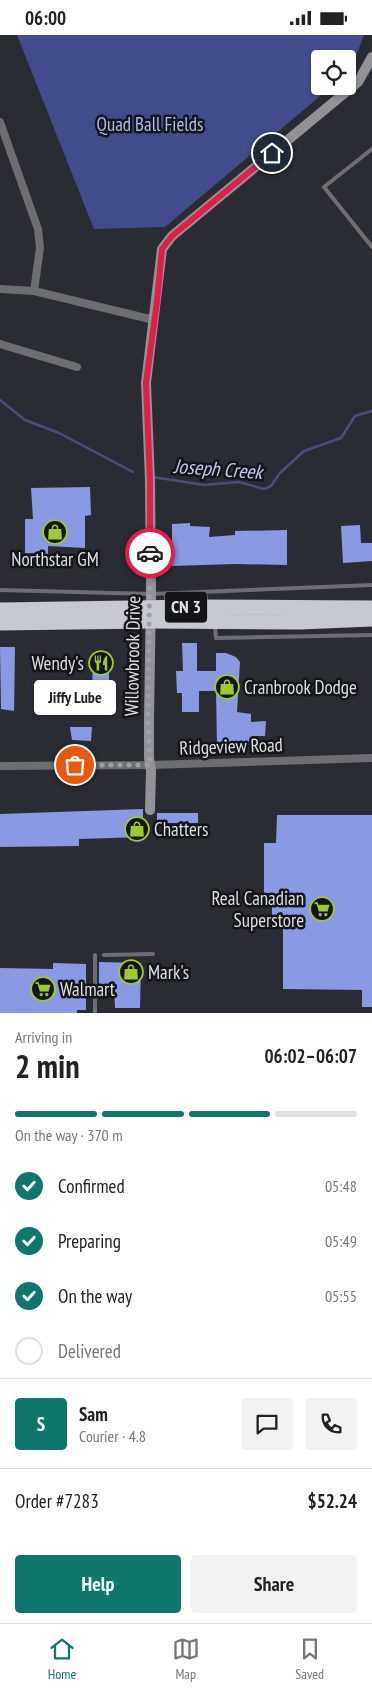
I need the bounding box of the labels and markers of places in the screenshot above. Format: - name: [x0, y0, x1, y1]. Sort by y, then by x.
- pin: [251, 132, 293, 174]
- shop icon: Northstar GM: [42, 519, 68, 545]
- place label: Northstar GM: [11, 547, 99, 571]
- restaurant icon: Wendy's: [88, 650, 114, 676]
- place label: Wendy's: [31, 651, 84, 675]
- shop icon: Cranbrook Dodge: [214, 674, 240, 700]
- place label: Cranbrook Dodge: [244, 675, 357, 699]
- callout: Jiffy Lube: [34, 680, 116, 715]
- pin: [54, 744, 96, 786]
- shop icon: Chatters: [124, 816, 150, 842]
- place label: Chatters: [154, 817, 208, 841]
- place label: Real Canadian Superstore: [211, 886, 304, 932]
- supermarket icon: Real Canadian Superstore: [309, 896, 335, 922]
- shop icon: Mark's: [118, 959, 144, 985]
- place label: Mark's: [148, 960, 189, 984]
- supermarket icon: Walmart: [30, 976, 56, 1002]
- place label: Walmart: [60, 977, 116, 1001]

